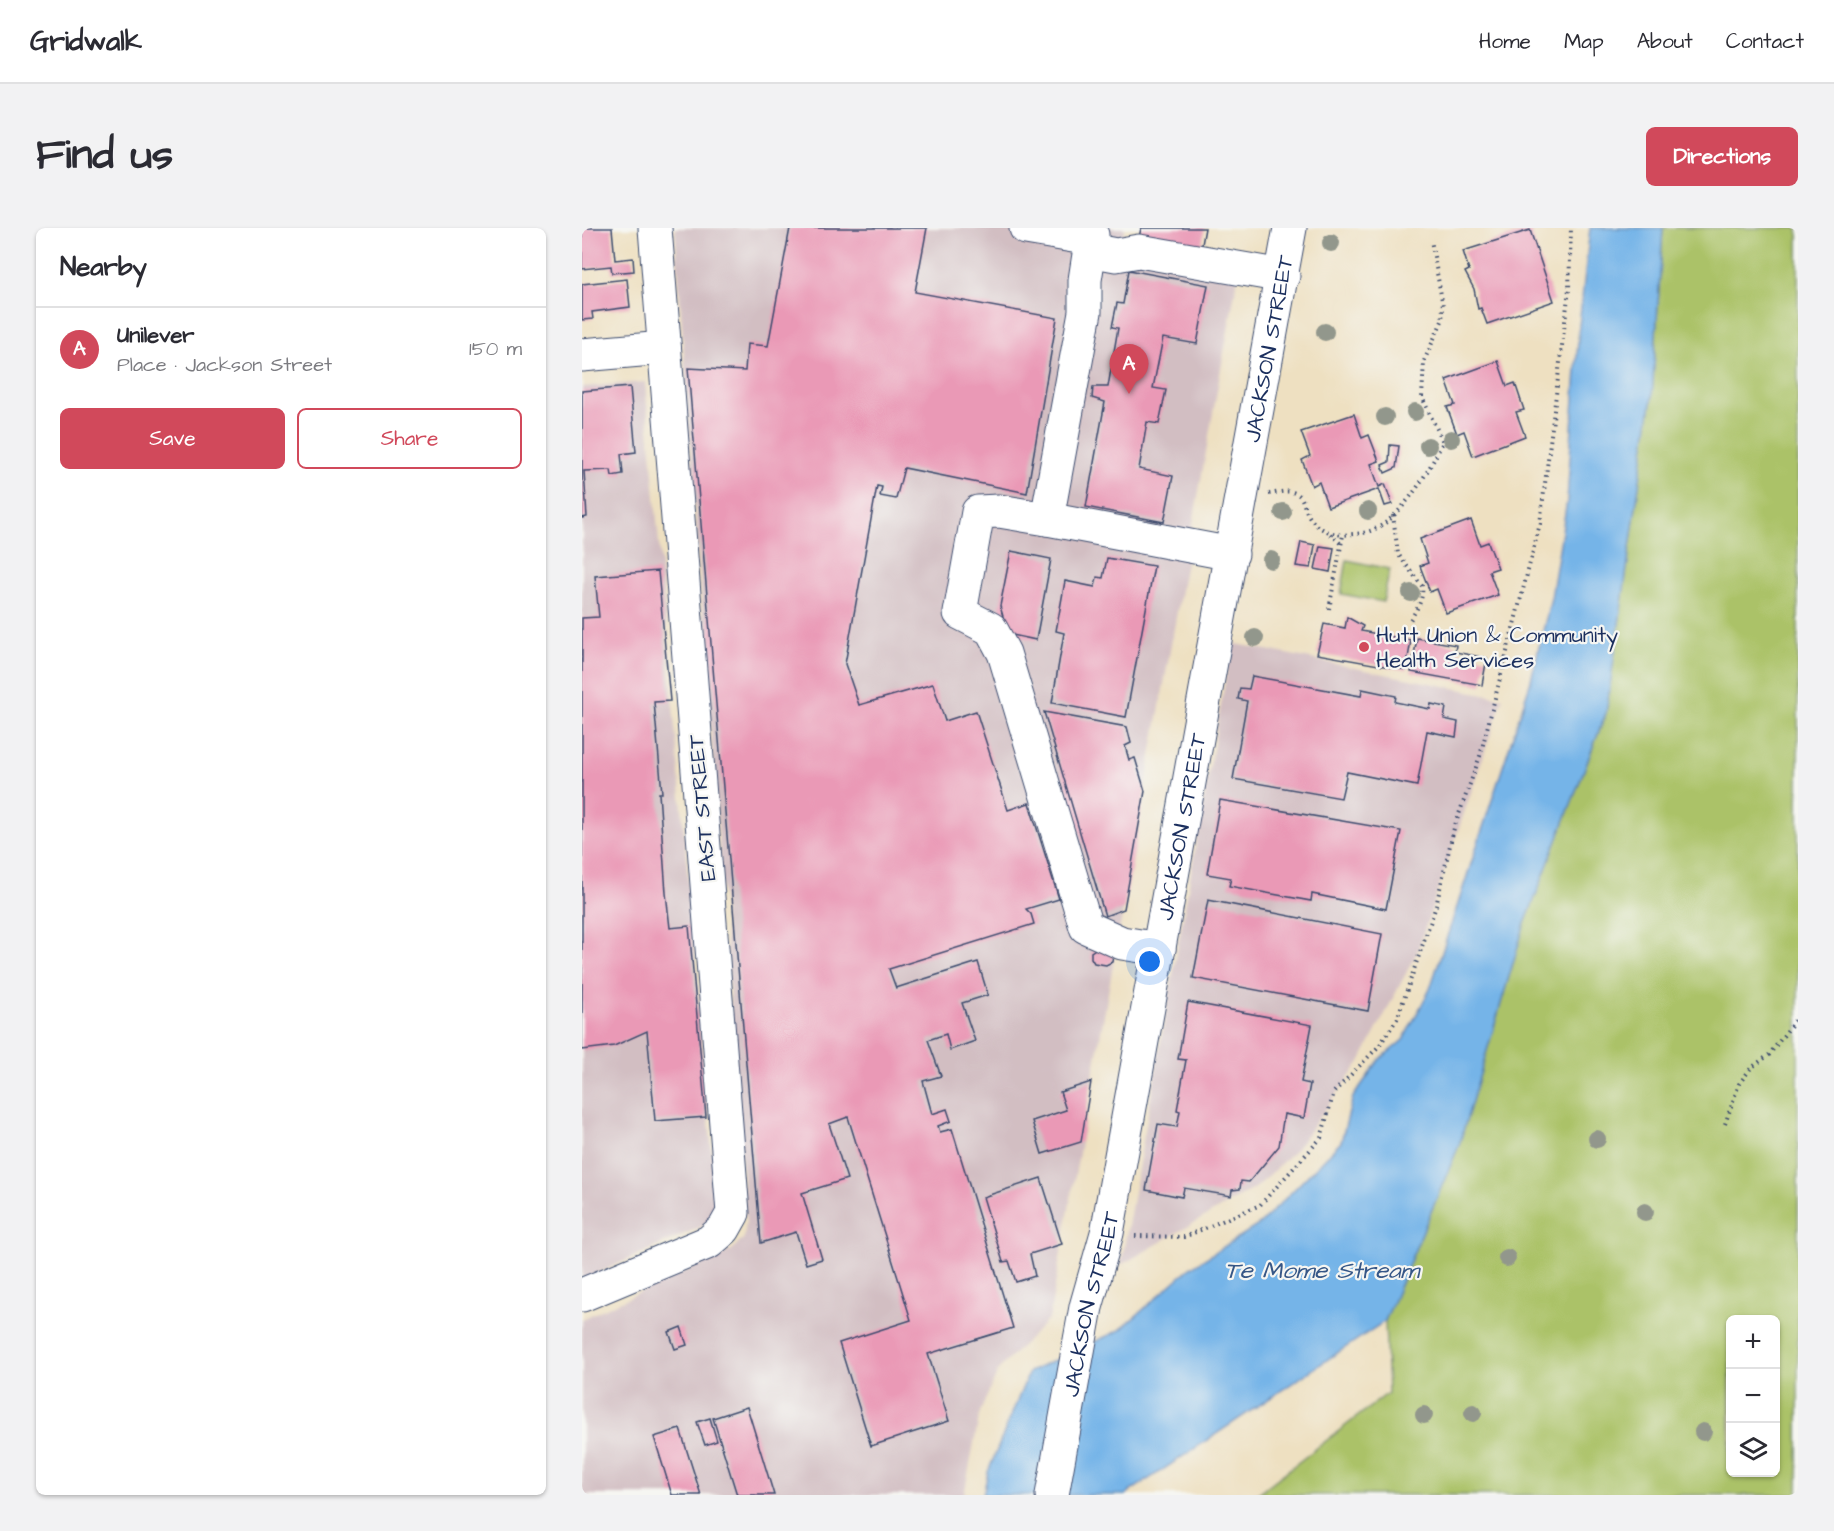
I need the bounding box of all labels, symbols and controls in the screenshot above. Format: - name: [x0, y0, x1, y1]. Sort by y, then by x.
- text: Gridwalk: [30, 22, 142, 61]
- text: Home: [1479, 27, 1531, 56]
- text: Map: [1564, 27, 1604, 56]
- text: About: [1637, 27, 1693, 56]
- text: Contact: [1726, 27, 1804, 56]
- text: Find us: [36, 127, 173, 185]
- button: Directions: [1646, 127, 1798, 186]
- text: Nearby: [60, 249, 147, 285]
- street label: JACKSON STREET: [1237, 253, 1302, 445]
- text: Unilever: [117, 320, 195, 351]
- text: A: [73, 335, 86, 363]
- text: 150 m: [469, 335, 522, 363]
- pin: A: [1110, 344, 1148, 394]
- text: Place · Jackson Street: [117, 351, 332, 379]
- button: Save: [60, 408, 285, 469]
- button: Share: [297, 408, 522, 469]
- place label: Hutt Union & Community Health Services: [1376, 620, 1618, 676]
- marker: Hutt Union & Community Health Services: [1357, 640, 1371, 654]
- street label: JACKSON STREET: [1150, 731, 1215, 923]
- street label: EAST STREET: [681, 733, 724, 882]
- your location: [1135, 947, 1164, 976]
- street label: JACKSON STREET: [1056, 1209, 1128, 1399]
- water label: Te Mome Stream: [1225, 1254, 1422, 1288]
- map controls: [1726, 1315, 1780, 1477]
- button: +: [1726, 1315, 1780, 1369]
- button: −: [1726, 1369, 1780, 1423]
- button: layers: [1726, 1423, 1780, 1477]

